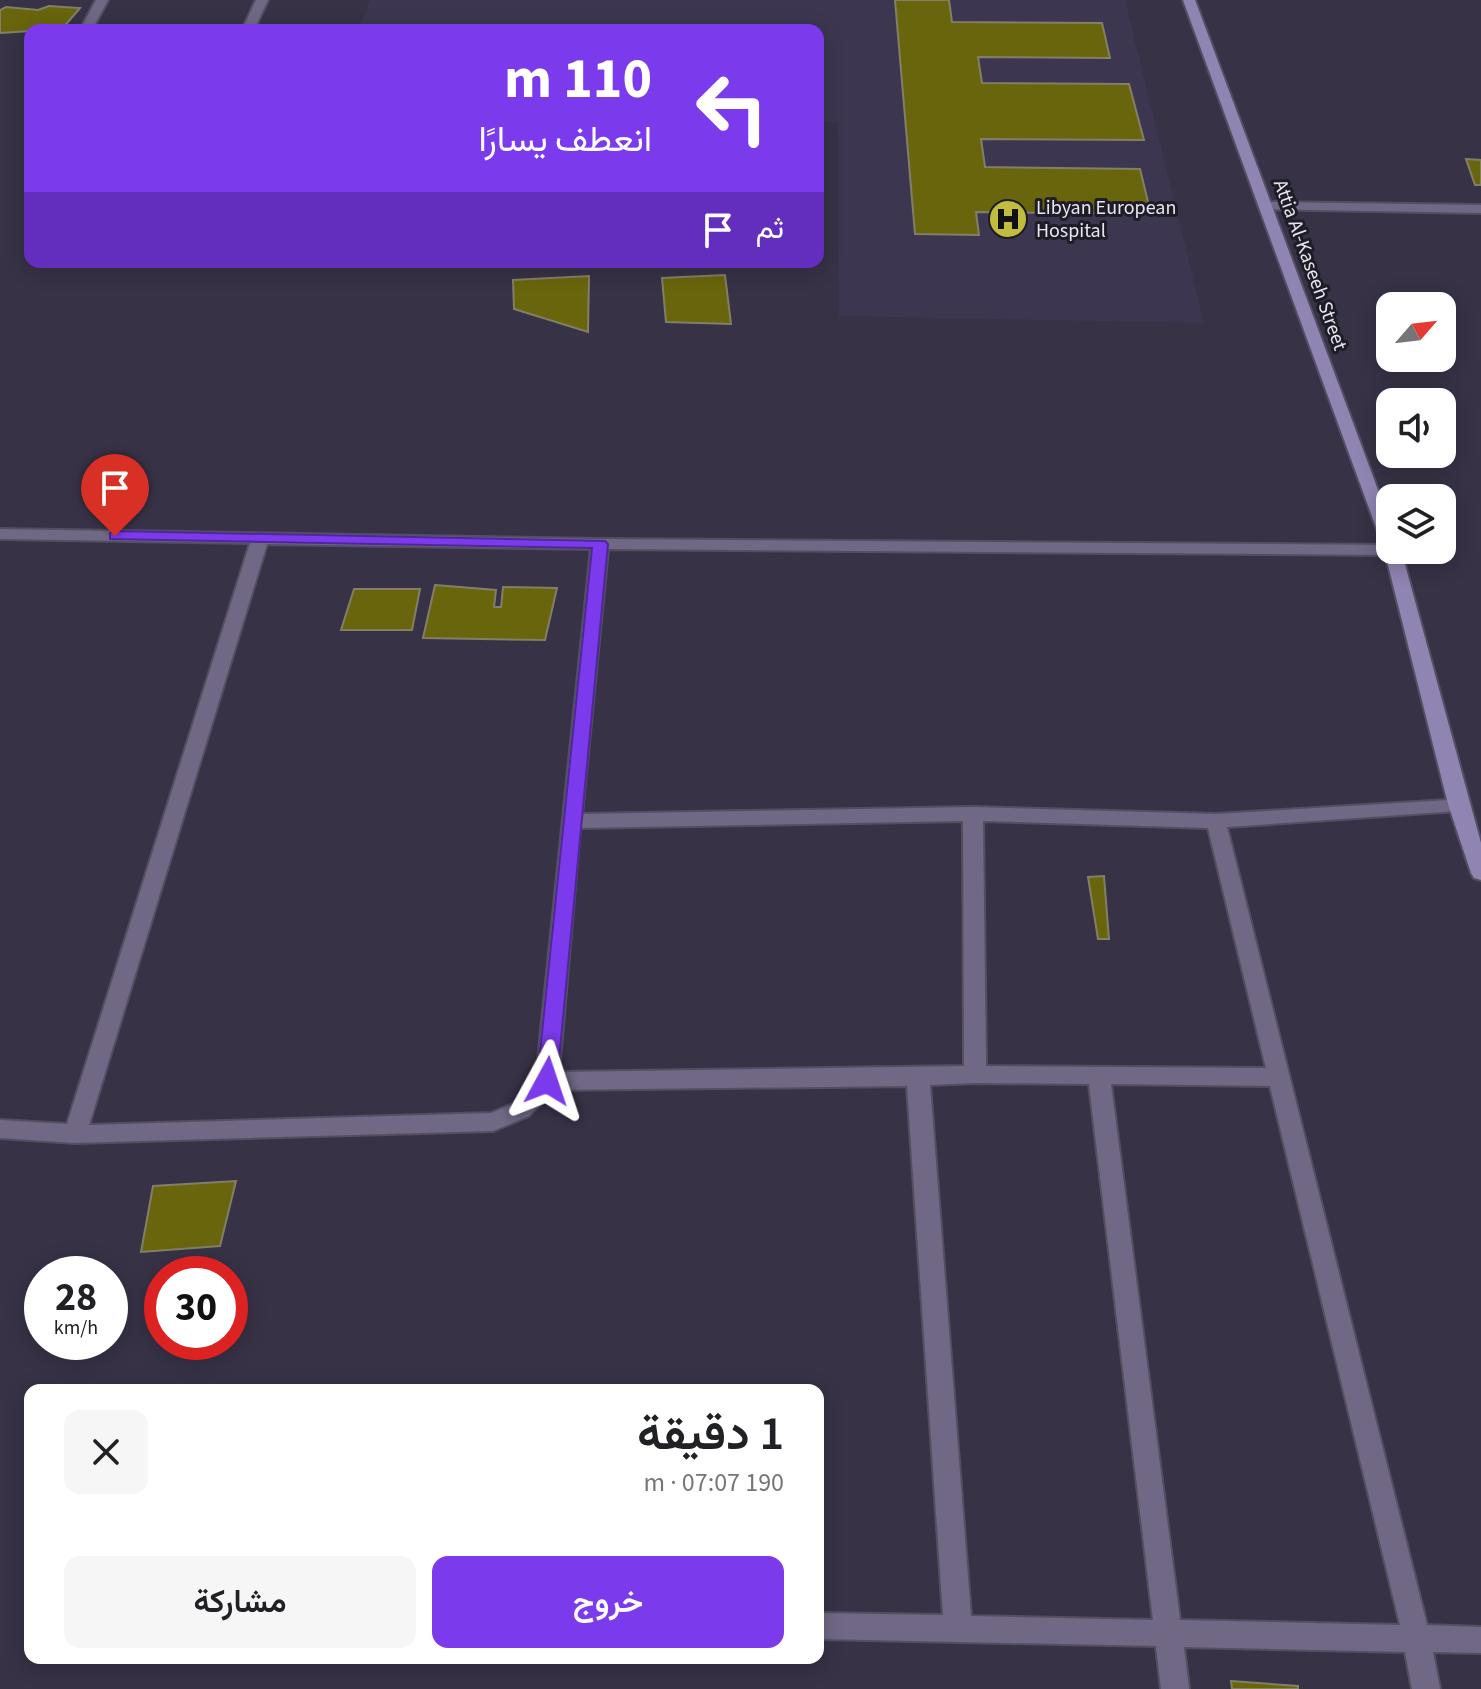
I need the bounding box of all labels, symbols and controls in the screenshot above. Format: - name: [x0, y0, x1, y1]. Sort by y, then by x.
- text: 110 m: [504, 40, 652, 119]
- icon: left: [680, 56, 784, 160]
- text: انعطف يسارًا: [479, 114, 652, 165]
- street label: Attia Al-Kaseeh Street: [1266, 176, 1354, 354]
- place label: Libyan European Hospital: [1036, 194, 1176, 245]
- hospital icon: Libyan European Hospital: [987, 198, 1029, 240]
- text: ثم: [756, 207, 784, 250]
- icon: arrive: [696, 208, 740, 252]
- north arrow: [1376, 292, 1456, 372]
- map controls: [1376, 292, 1456, 564]
- button: sound: [1376, 388, 1456, 468]
- pin: [81, 454, 149, 536]
- icon: arrive: [93, 466, 137, 510]
- button: layers: [1376, 484, 1456, 564]
- position arrow: [505, 1039, 589, 1123]
- speed limit sign: 30: [144, 1256, 248, 1360]
- text: 28: [55, 1269, 97, 1326]
- text: km/h: [54, 1314, 98, 1342]
- text: 1 دقيقة: [637, 1400, 784, 1468]
- button: close: [64, 1410, 148, 1494]
- text: 190 m · 07:07: [643, 1464, 784, 1501]
- button: مشاركة: [64, 1556, 416, 1648]
- button: خروج: [432, 1556, 784, 1648]

